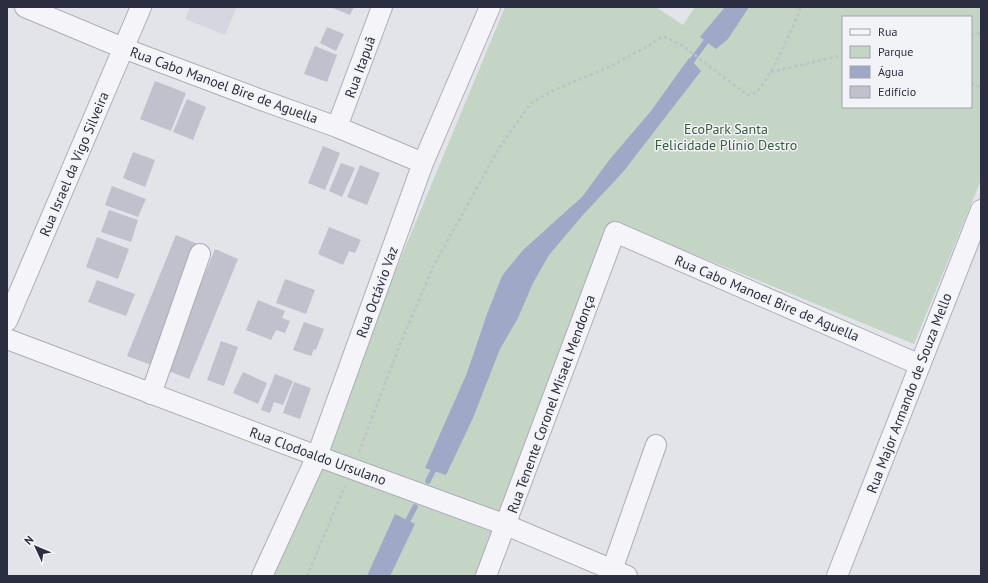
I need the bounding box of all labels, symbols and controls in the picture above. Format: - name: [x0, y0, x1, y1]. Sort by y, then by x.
- legend: [842, 16, 972, 108]
- text: Rua: [878, 24, 897, 39]
- street label: Rua Itapuã: [341, 34, 379, 100]
- street label: Rua Cabo Manoel Bire de Aguella: [128, 43, 321, 127]
- text: Parque: [878, 44, 913, 59]
- text: Água: [878, 64, 904, 79]
- text: Edifício: [878, 84, 916, 99]
- street label: Rua Israel da Vigo Silveira: [35, 89, 113, 239]
- park label: EcoPark Santa Felicidade Plínio Destro: [655, 120, 797, 154]
- street label: Rua Octávio Vaz: [352, 244, 402, 340]
- street label: Rua Cabo Manoel Bire de Aguella: [672, 251, 862, 345]
- street label: Rua Major Armando de Souza Mello: [862, 290, 956, 496]
- street label: Rua Tenente Coronel Misael Mendonça: [503, 292, 599, 516]
- street label: Rua Clodoaldo Ursulano: [247, 423, 389, 489]
- north arrow: [16, 527, 56, 567]
- text: N: [21, 533, 36, 548]

